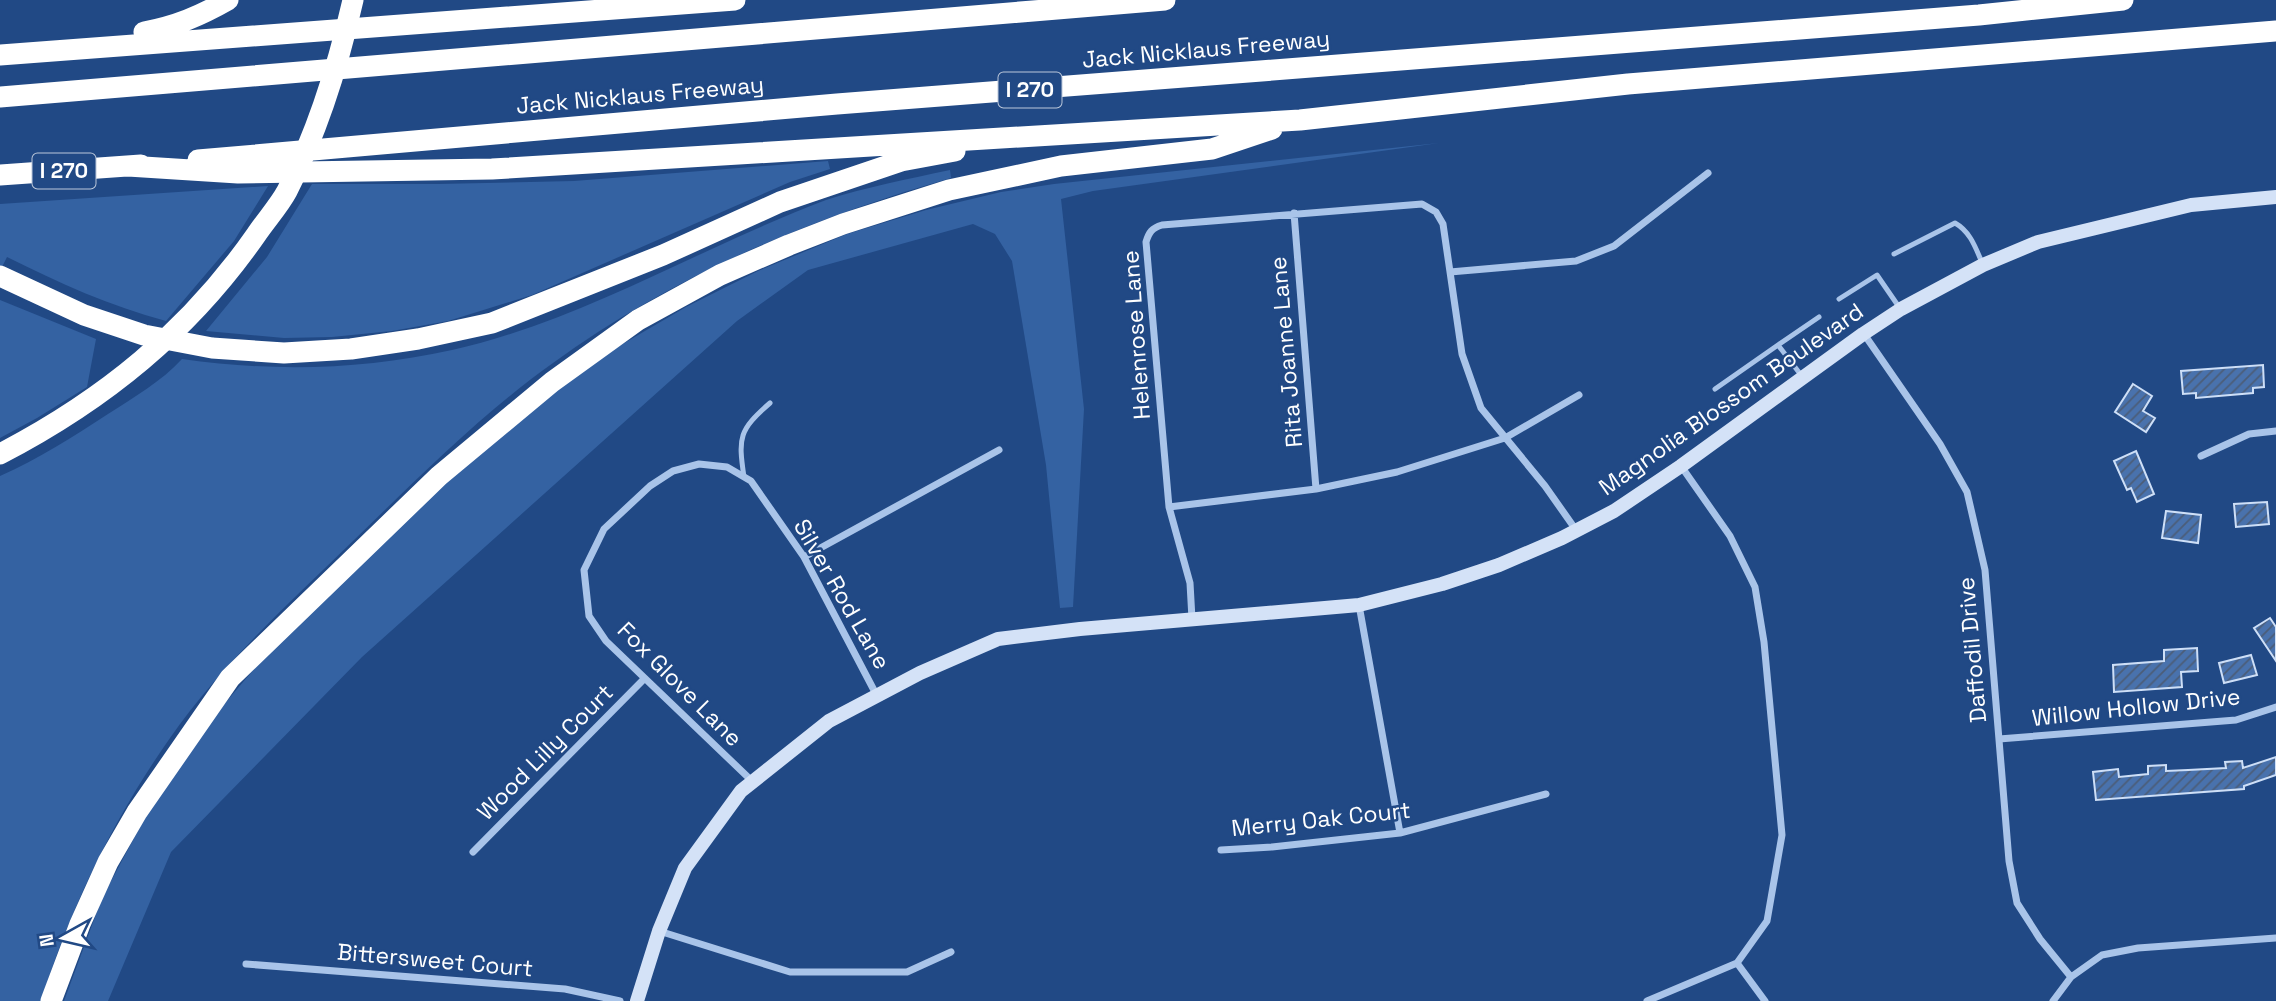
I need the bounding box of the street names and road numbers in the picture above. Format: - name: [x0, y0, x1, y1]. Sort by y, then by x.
- street label: Jack Nicklaus Freeway: [1081, 23, 1331, 75]
- street label: Jack Nicklaus Freeway: [515, 69, 765, 121]
- road number: I 270: [998, 72, 1062, 108]
- road number: I 270: [32, 154, 96, 188]
- street label: Helenrose Lane: [1115, 249, 1157, 421]
- street label: Rita Joanne Lane: [1263, 255, 1309, 449]
- street label: Magnolia Blossom Boulevard: [1593, 296, 1869, 502]
- street label: Silver Rod Lane: [787, 514, 897, 674]
- street label: Daffodil Drive: [1951, 576, 1993, 724]
- street label: Fox Glove Lane: [611, 615, 749, 753]
- street label: Wood Lilly Court: [470, 677, 620, 827]
- street label: Willow Hollow Drive: [2030, 681, 2242, 733]
- street label: Merry Oak Court: [1230, 795, 1412, 843]
- street label: Bittersweet Court: [336, 936, 534, 984]

